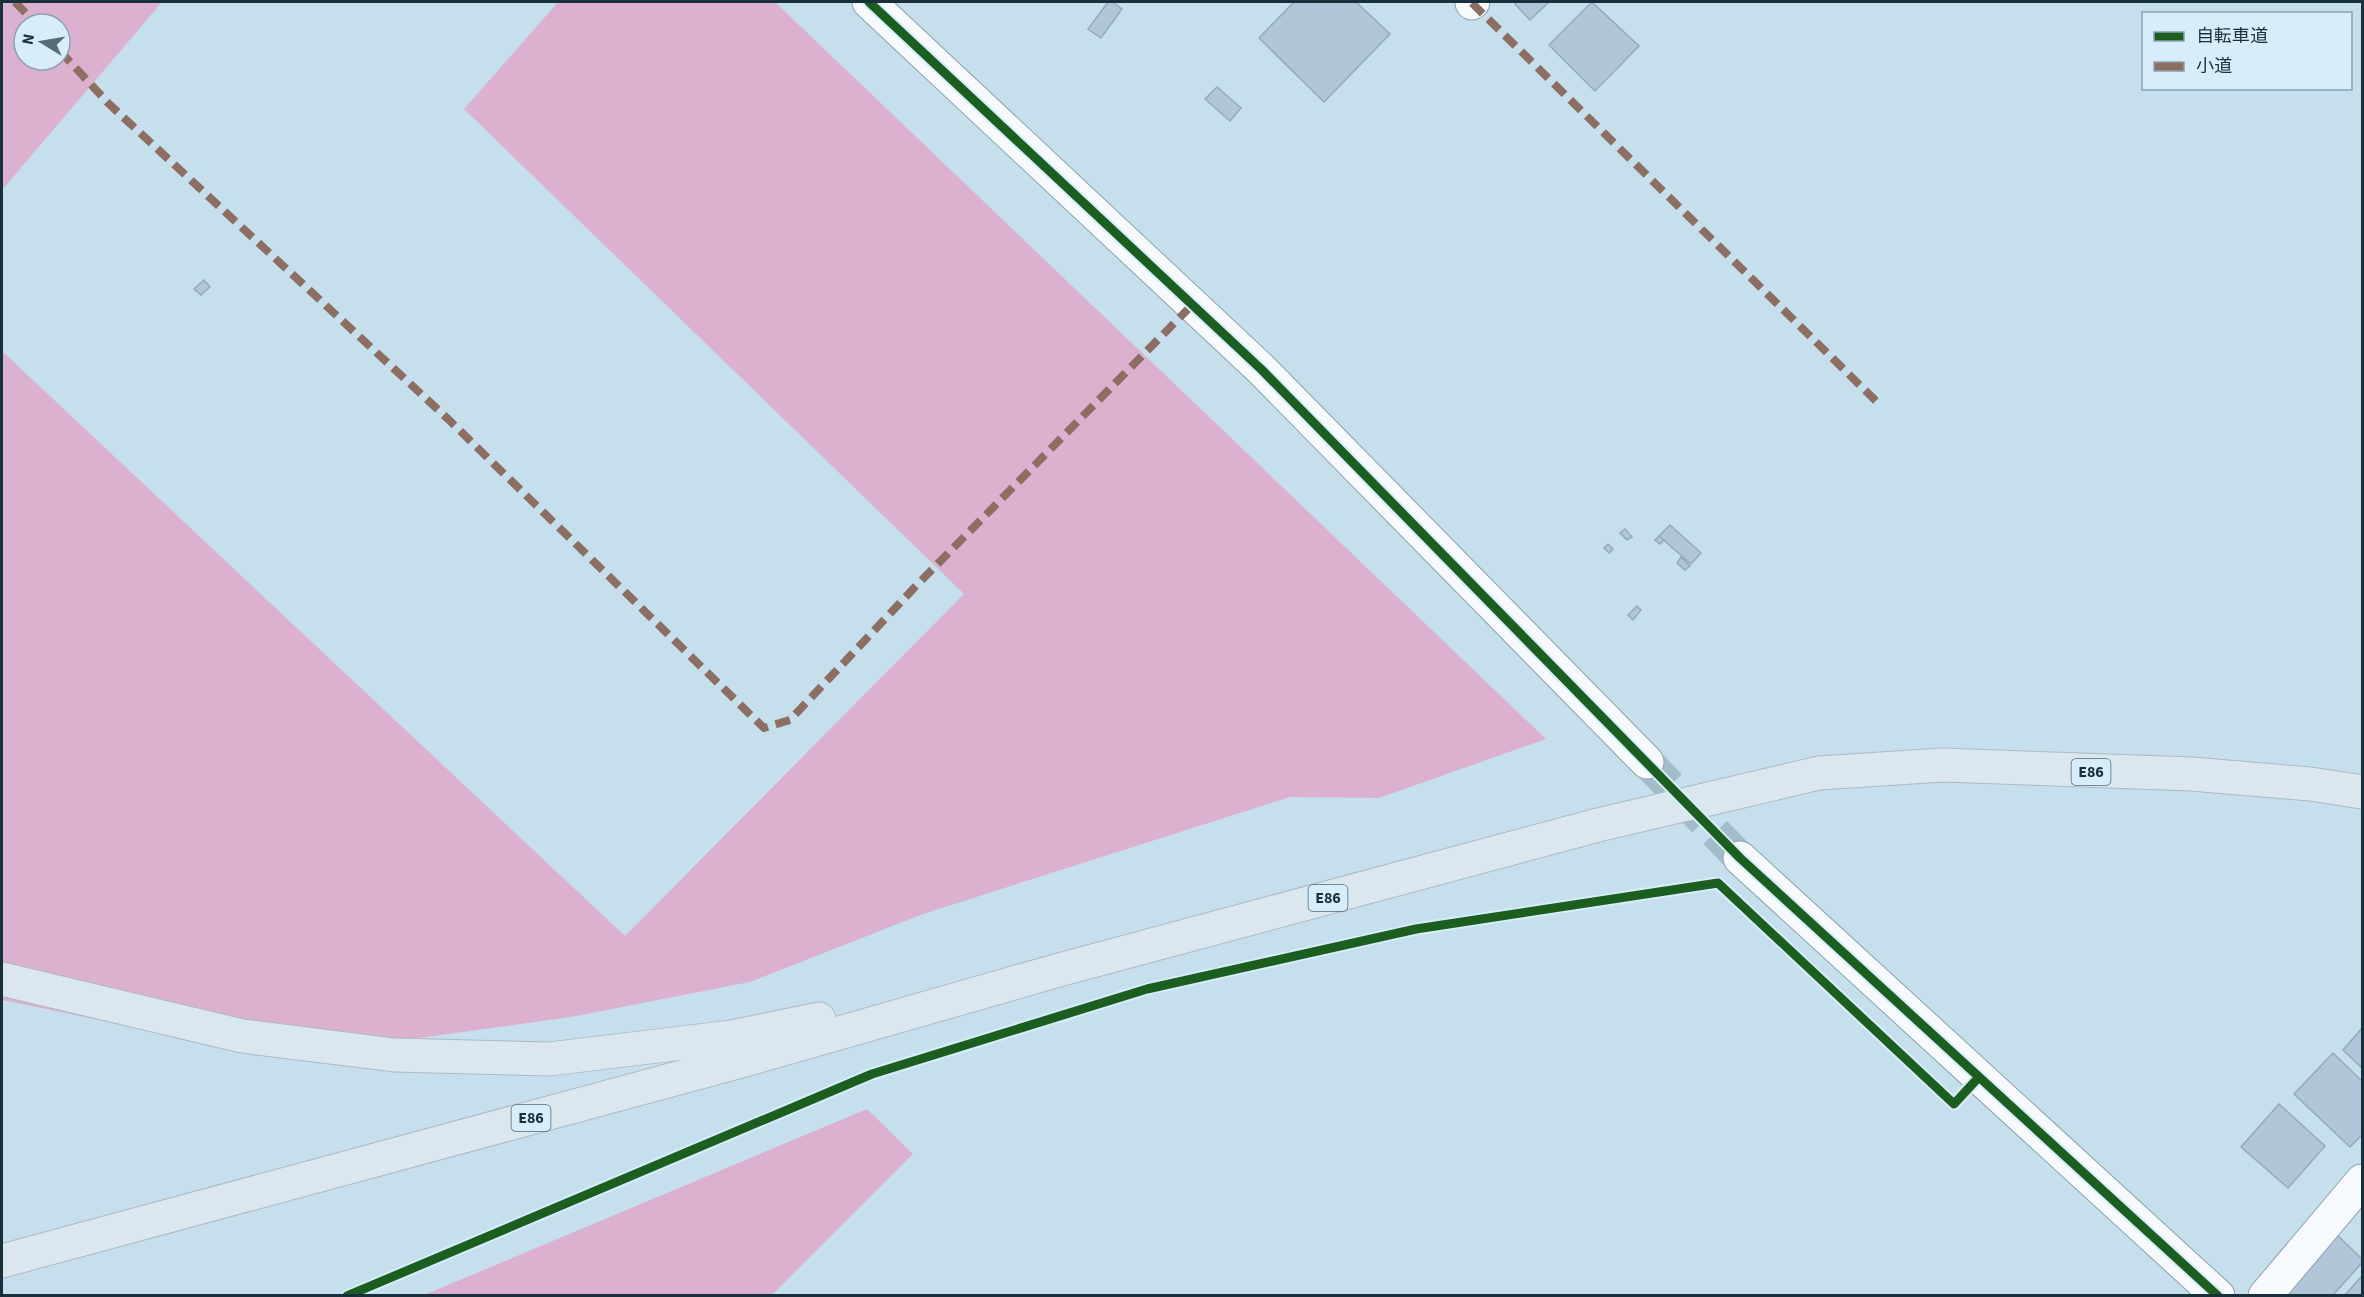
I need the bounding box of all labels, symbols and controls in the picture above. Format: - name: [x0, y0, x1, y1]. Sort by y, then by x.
- north arrow: [12, 12, 72, 72]
- legend: [2142, 12, 2352, 90]
- text: 自転車道: [2196, 24, 2268, 49]
- text: N: [16, 32, 40, 47]
- text: 小道: [2196, 54, 2232, 79]
- road number: E86: [2072, 759, 2110, 785]
- road number: E86: [1308, 885, 1348, 911]
- road number: E86: [512, 1105, 550, 1131]

